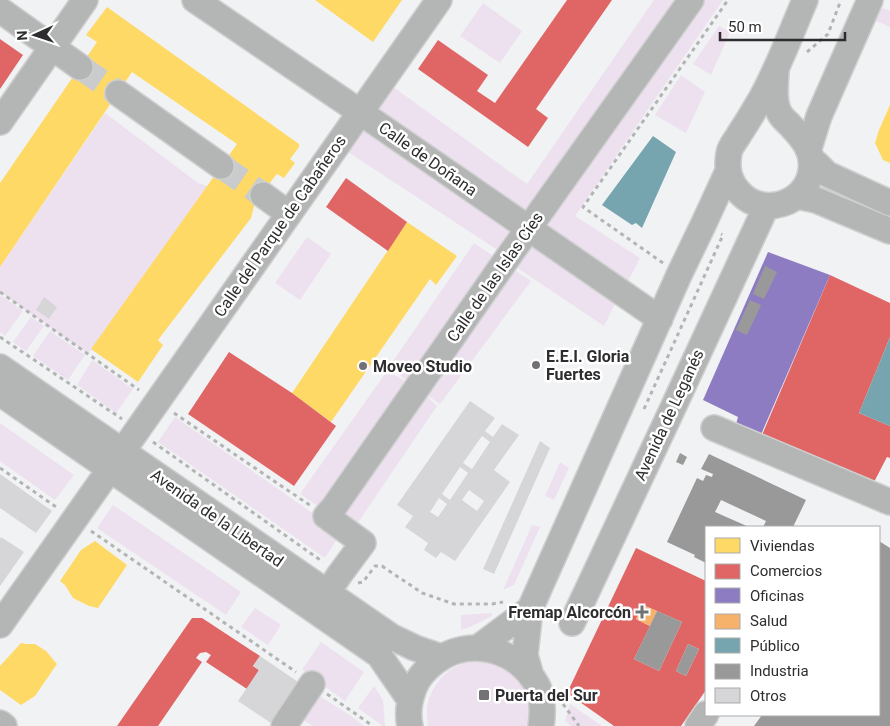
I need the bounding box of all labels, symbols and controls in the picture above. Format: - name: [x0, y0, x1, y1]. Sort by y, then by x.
- north arrow: [10, 10, 60, 60]
- scale bar: [720, 10, 845, 42]
- text: 50 m: [728, 18, 762, 36]
- text: N: [14, 30, 30, 41]
- street label: Calle de Doñana: [375, 118, 481, 200]
- street label: Calle del Parque de Cabañeros: [210, 132, 350, 320]
- street label: Calle de las Islas Cíes: [443, 208, 547, 346]
- street label: Avenida de Leganés: [630, 346, 708, 484]
- place label: E.E.I. Gloria Fuertes: [546, 347, 630, 384]
- place label: Moveo Studio: [373, 357, 472, 376]
- marker: E.E.I. Gloria Fuertes: [530, 359, 542, 371]
- marker: Moveo Studio: [357, 360, 369, 372]
- street label: Avenida de la Libertad: [147, 465, 287, 571]
- legend: [705, 526, 880, 716]
- text: Viviendas: [750, 537, 815, 555]
- text: Comercios: [750, 562, 822, 580]
- text: Oficinas: [750, 587, 804, 605]
- place label: Fremap Alcorcón: [508, 603, 631, 622]
- marker: Fremap Alcorcón: [635, 605, 649, 619]
- text: Salud: [750, 612, 787, 630]
- text: Público: [750, 637, 800, 655]
- text: Industria: [750, 662, 809, 680]
- place label: Puerta del Sur: [495, 686, 598, 705]
- text: Otros: [750, 687, 786, 705]
- marker: Puerta del Sur: [477, 688, 491, 702]

